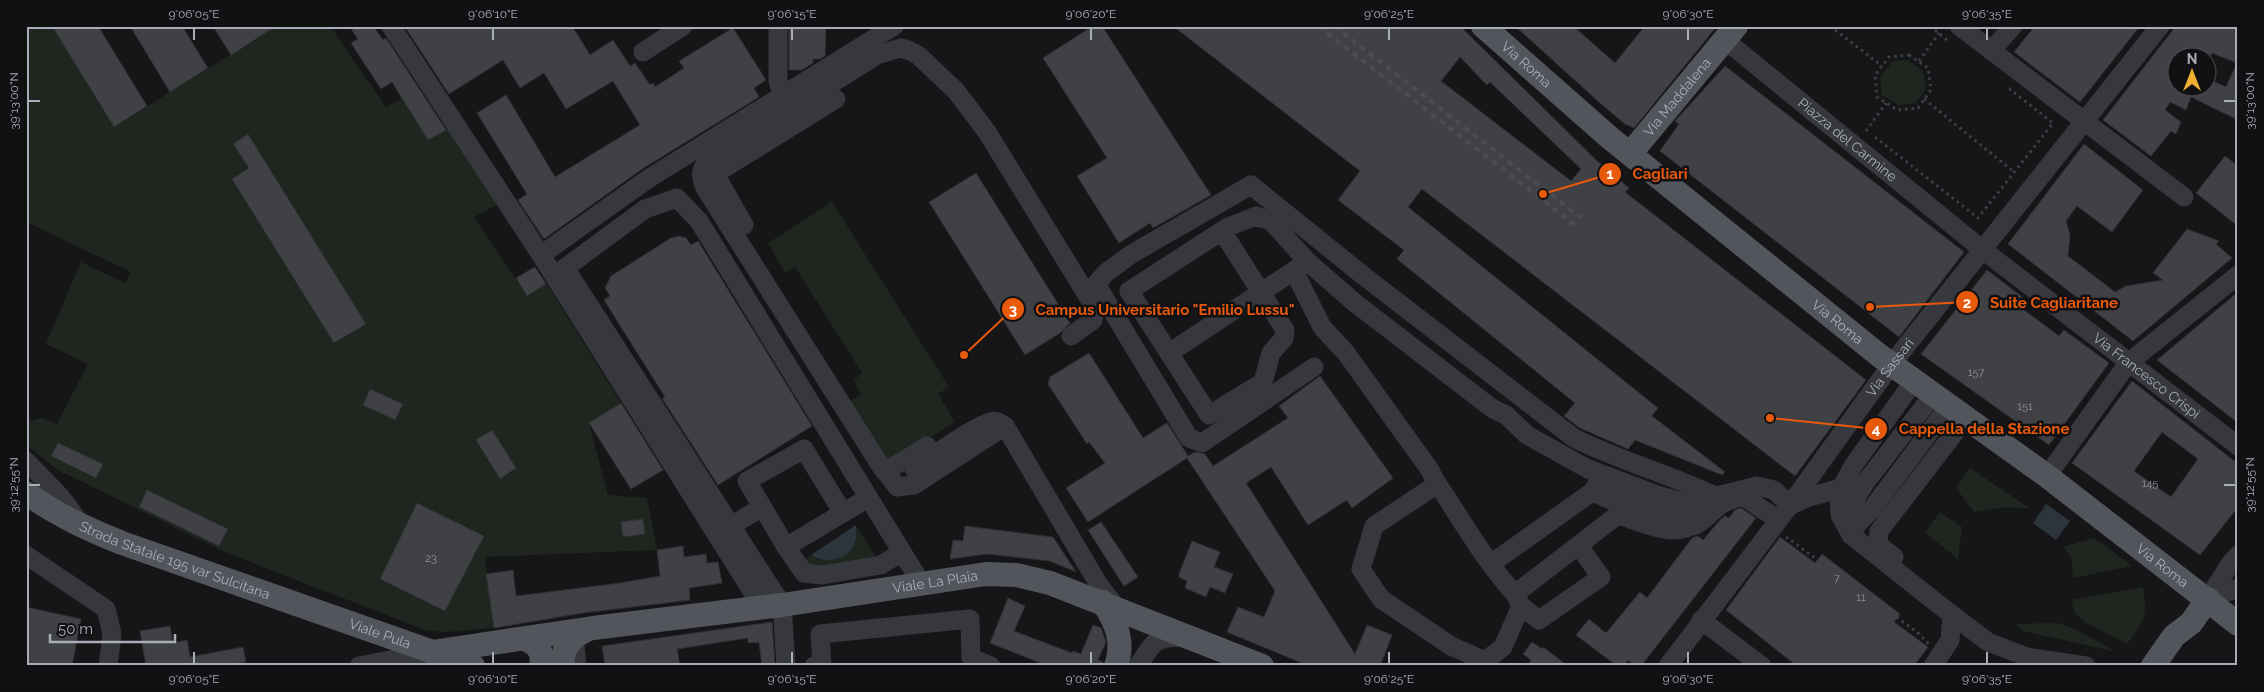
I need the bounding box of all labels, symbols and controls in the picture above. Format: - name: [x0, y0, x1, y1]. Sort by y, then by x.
- text: 9°06'05"E: [168, 7, 220, 21]
- text: 9°06'10"E: [468, 7, 518, 21]
- text: 9°06'15"E: [767, 7, 817, 21]
- text: 9°06'20"E: [1066, 7, 1116, 21]
- text: 9°06'25"E: [1364, 7, 1414, 21]
- text: 9°06'30"E: [1663, 7, 1713, 21]
- text: 9°06'35"E: [1962, 7, 2012, 21]
- street label: Via Roma: [1498, 38, 1555, 91]
- north arrow: [2166, 48, 2216, 98]
- text: N: [2187, 51, 2197, 67]
- street label: Via Maddalena: [1640, 55, 1714, 139]
- text: 39°13'00"N: [7, 72, 21, 130]
- text: 39°13'00"N: [2243, 72, 2257, 130]
- street label: Piazza del Carmine: [1795, 95, 1900, 185]
- callout: Cagliari: [1598, 159, 1698, 189]
- text: 1: [1606, 165, 1614, 183]
- text: Cagliari: [1632, 165, 1688, 183]
- callout: Suite Cagliaritane: [1955, 287, 2128, 317]
- callout: Campus Universitario "Emilio Lussu": [1001, 294, 1305, 324]
- text: 2: [1963, 294, 1971, 312]
- text: Suite Cagliaritane: [1990, 294, 2118, 312]
- street label: Via Roma: [1809, 296, 1867, 347]
- text: 3: [1009, 301, 1017, 319]
- text: Campus Universitario "Emilio Lussu": [1035, 301, 1295, 319]
- street label: Via Francesco Crispi: [2090, 330, 2203, 422]
- street label: Via Sassari: [1863, 335, 1917, 400]
- house number: 157: [1968, 366, 1984, 379]
- house number: 151: [2017, 400, 2033, 413]
- callout: Cappella della Stazione: [1863, 414, 2079, 444]
- text: 4: [1872, 420, 1881, 438]
- text: Cappella della Stazione: [1899, 420, 2069, 438]
- text: 39°12'55"N: [7, 457, 21, 513]
- text: 39°12'55"N: [2243, 457, 2257, 513]
- house number: 145: [2142, 477, 2158, 490]
- street label: Strada Statale 195 var Sulcitana: [77, 518, 272, 602]
- street label: Via Roma: [2133, 540, 2192, 591]
- house number: 23: [425, 552, 437, 565]
- street label: Viale La Plaia: [891, 567, 979, 596]
- house number: 7: [1834, 572, 1840, 585]
- house number: 11: [1856, 591, 1866, 604]
- scale bar: [50, 612, 175, 644]
- street label: Viale Pula: [347, 615, 413, 652]
- text: 50 m: [58, 620, 93, 638]
- text: 9°06'05"E: [168, 672, 220, 686]
- text: 9°06'10"E: [468, 672, 518, 686]
- text: 9°06'15"E: [767, 672, 817, 686]
- text: 9°06'20"E: [1066, 672, 1116, 686]
- text: 9°06'25"E: [1364, 672, 1414, 686]
- text: 9°06'30"E: [1663, 672, 1713, 686]
- text: 9°06'35"E: [1962, 672, 2012, 686]

